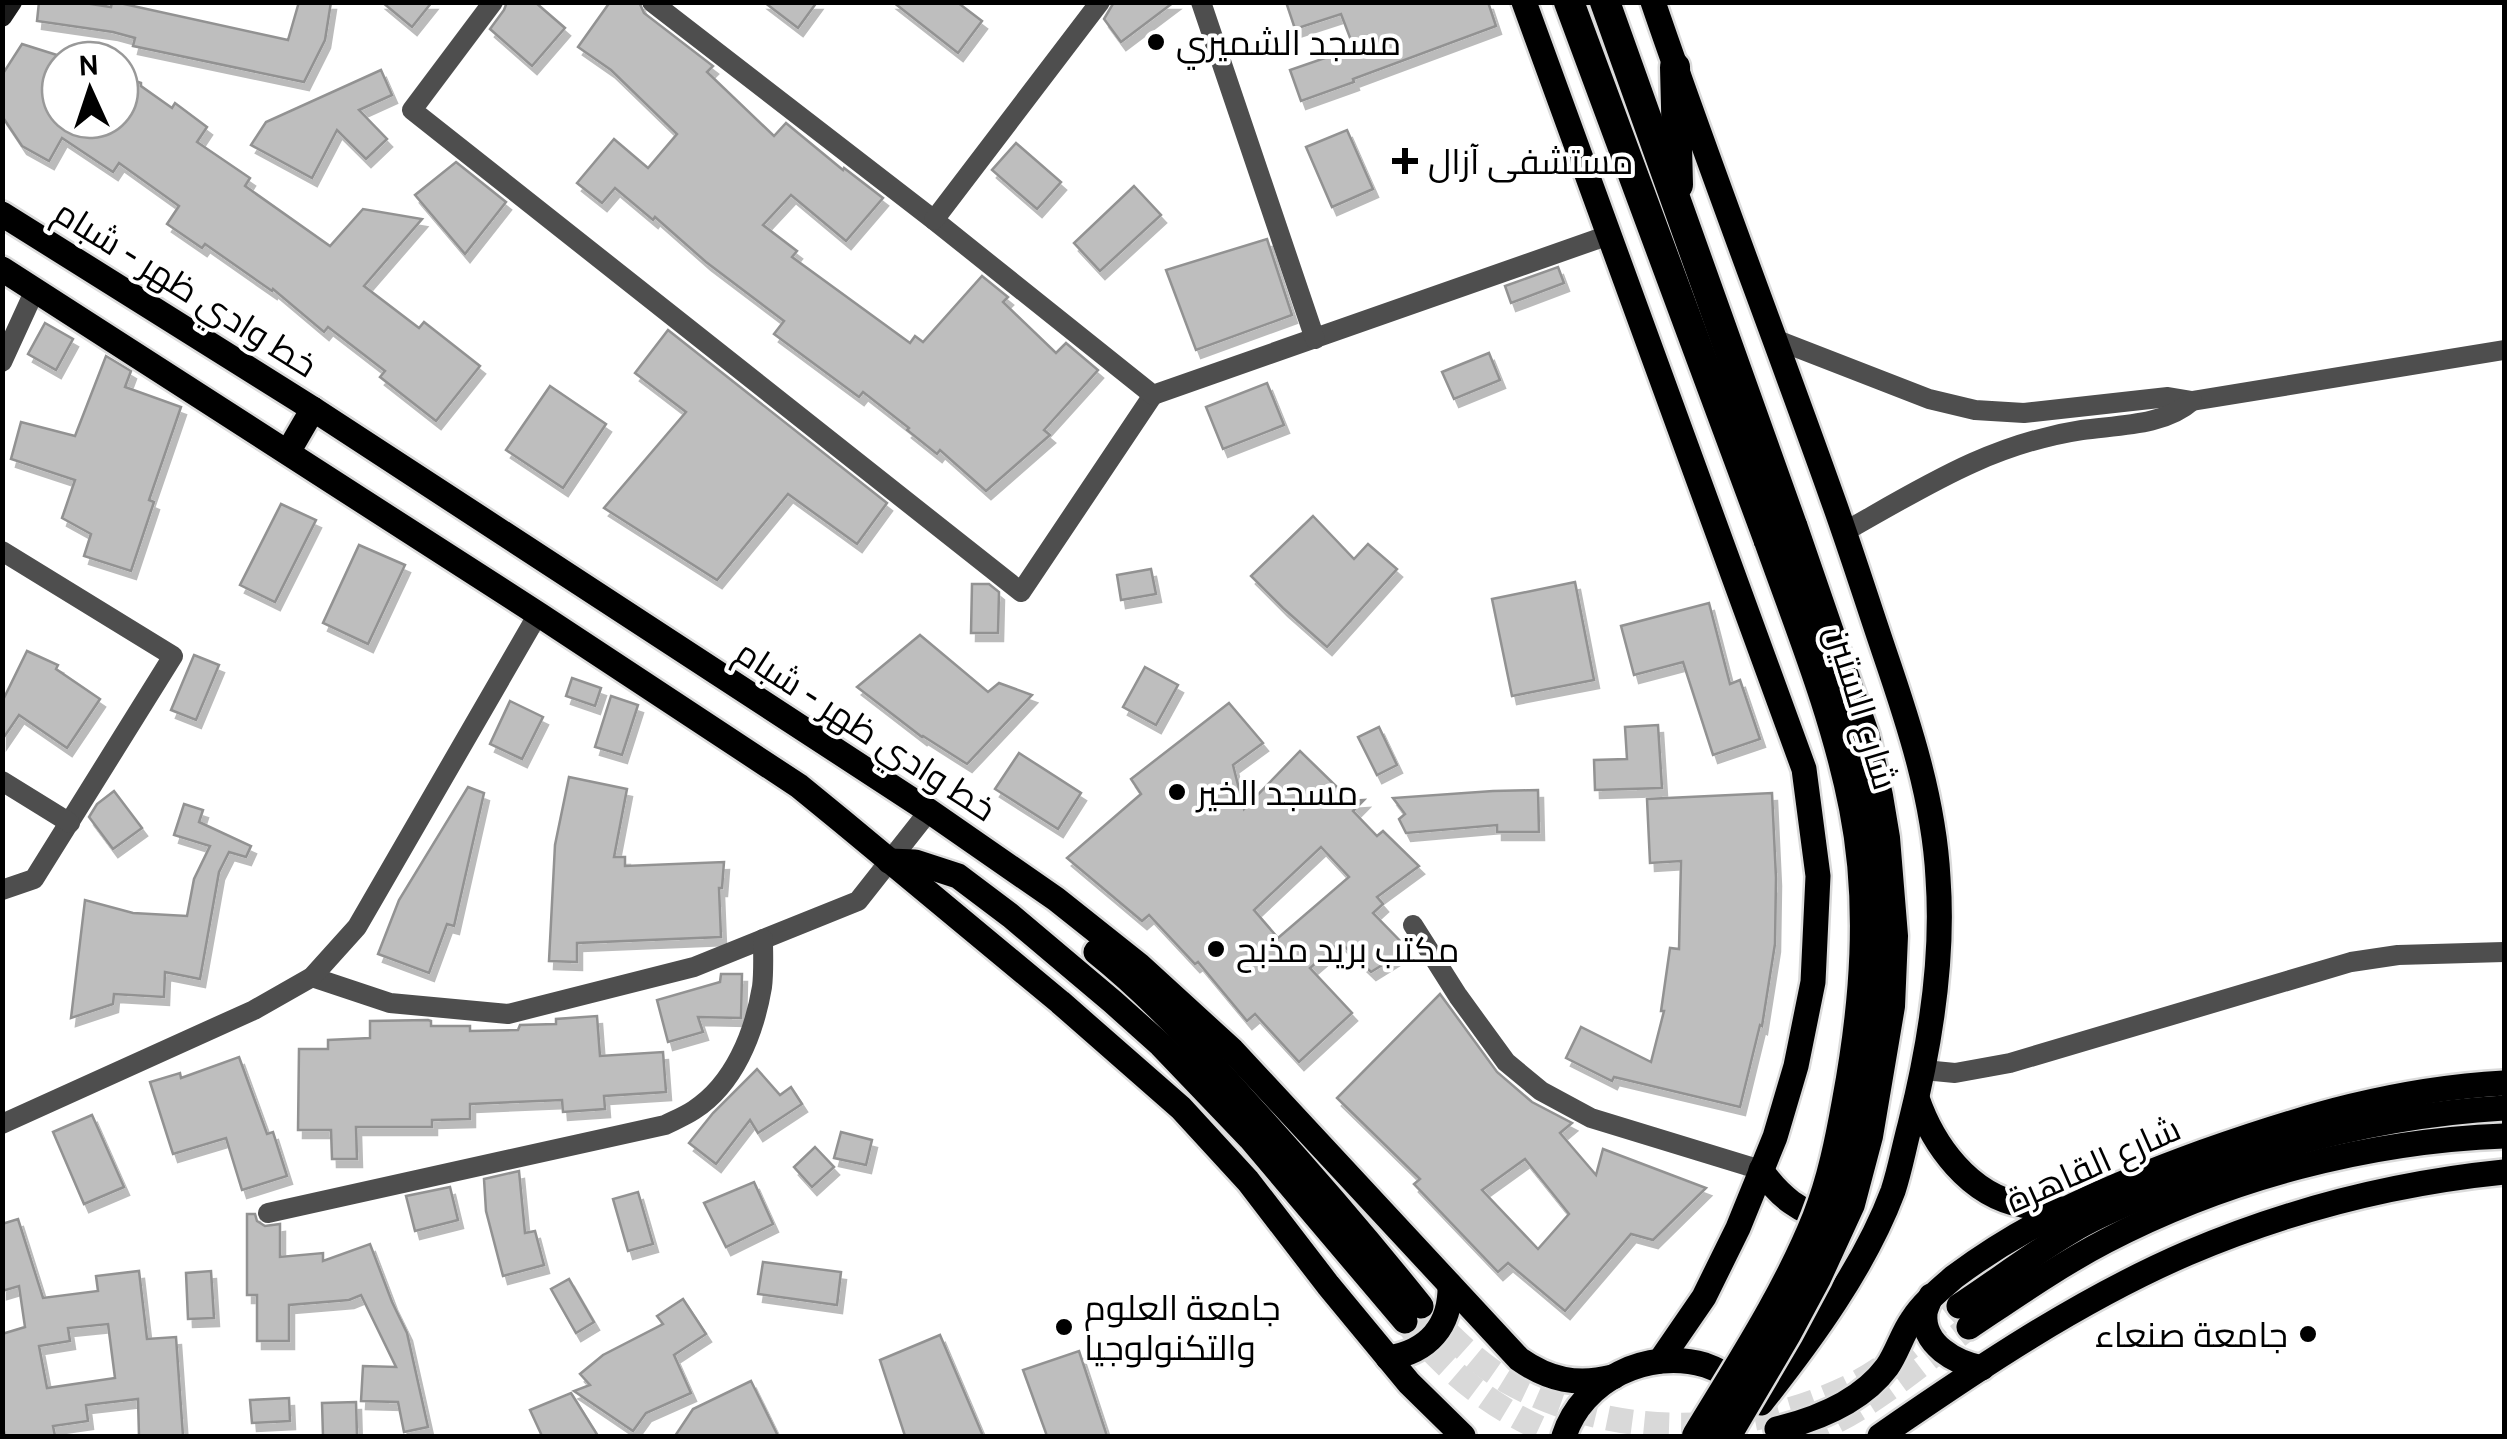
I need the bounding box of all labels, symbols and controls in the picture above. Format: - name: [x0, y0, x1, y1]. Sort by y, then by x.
- place label: مسجد الشميري: [1176, 21, 1401, 70]
- marker: مسجد الشميري: [1145, 31, 1167, 53]
- north arrow: [40, 40, 140, 140]
- text: N: [78, 48, 99, 83]
- place label: مستشفى آزال: [1428, 140, 1634, 183]
- marker: مستشفى آزال: [1392, 148, 1418, 174]
- street label: خط وادي ظهر - شبام: [44, 190, 325, 391]
- street label: شارع الستين: [1815, 619, 1907, 795]
- street label: خط وادي ظهر - شبام: [725, 630, 1004, 835]
- place label: مسجد الخير: [1195, 771, 1358, 814]
- marker: مسجد الخير: [1166, 781, 1188, 803]
- place label: مكتب بريد مذبح: [1236, 928, 1459, 973]
- marker: مكتب بريد مذبح: [1205, 938, 1227, 960]
- street label: شارع القاهرة: [1999, 1106, 2188, 1223]
- place label: جامعة العلوم والتكنولوجيا: [1084, 1286, 1281, 1369]
- place label: جامعة صنعاء: [2095, 1313, 2288, 1356]
- marker: جامعة العلوم والتكنولوجيا: [1053, 1316, 1075, 1338]
- marker: جامعة صنعاء: [2297, 1323, 2319, 1345]

